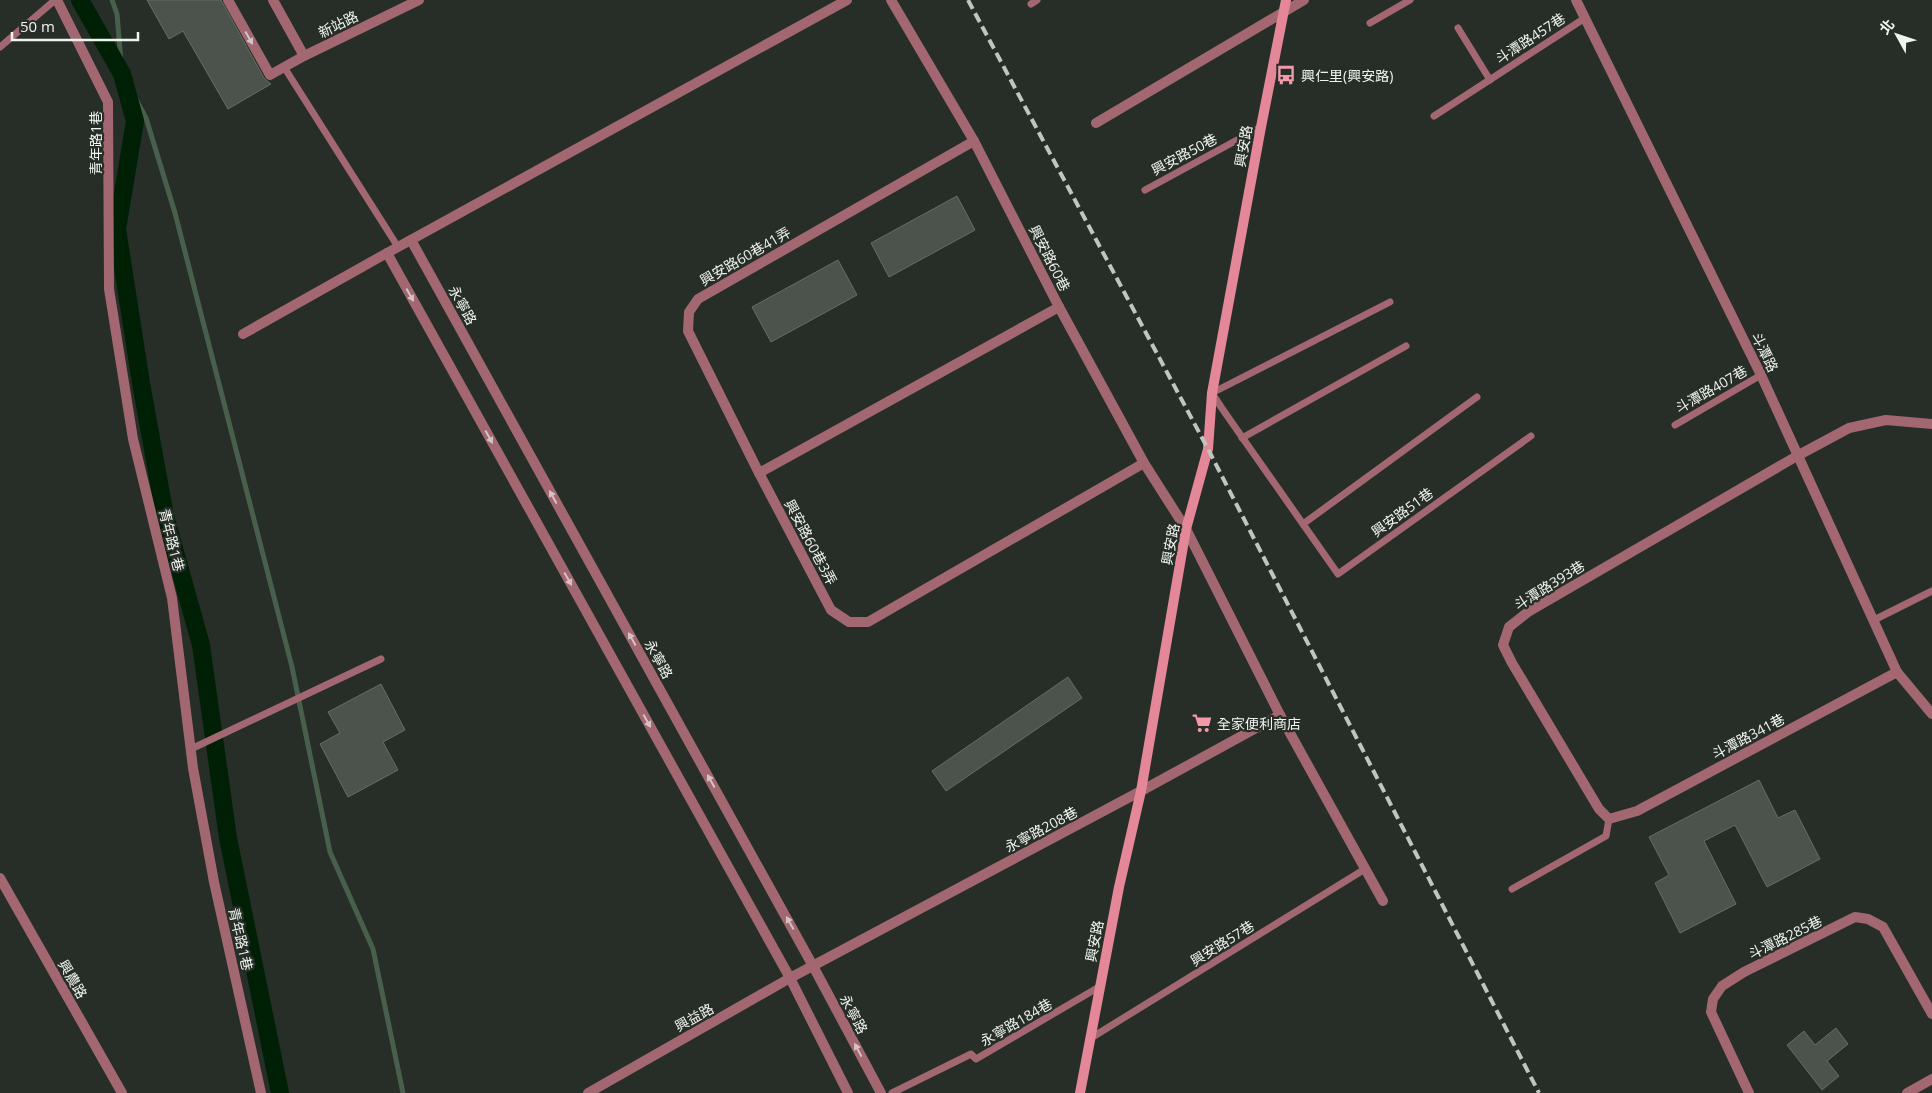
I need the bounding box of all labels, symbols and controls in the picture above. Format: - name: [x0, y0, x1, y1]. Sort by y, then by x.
- street label: 新站路: [315, 6, 361, 42]
- street label: 斗潭路457巷: [1491, 8, 1569, 68]
- scale bar: [12, 10, 139, 42]
- north arrow: [1872, 10, 1922, 60]
- text: 北: [1875, 15, 1898, 38]
- text: 50 m: [20, 16, 55, 36]
- one-way arrow: [245, 30, 253, 45]
- bus stop icon: 興仁里(興安路): [1275, 64, 1297, 86]
- place label: 興仁里(興安路): [1301, 66, 1393, 85]
- street label: 青年路1巷: [86, 111, 105, 175]
- street label: 興安路: [1230, 124, 1256, 168]
- street label: 興安路50巷: [1148, 129, 1220, 179]
- street label: 興安路60巷41弄: [696, 222, 794, 290]
- street label: 興安路60巷: [1025, 222, 1075, 294]
- street label: 永寧路: [445, 282, 481, 328]
- one-way arrow: [406, 289, 415, 302]
- street label: 斗潭路: [1747, 329, 1783, 375]
- street label: 斗潭路407巷: [1672, 361, 1750, 417]
- one-way arrow: [485, 431, 494, 444]
- street label: 興安路51巷: [1367, 483, 1437, 541]
- one-way arrow: [549, 490, 558, 504]
- street label: 興安路60巷3弄: [781, 496, 841, 588]
- street label: 青年路1巷: [155, 507, 189, 573]
- street label: 興安路: [1157, 522, 1183, 566]
- street label: 斗潭路393巷: [1510, 556, 1588, 614]
- one-way arrow: [564, 573, 573, 586]
- one-way arrow: [628, 632, 636, 646]
- street label: 永寧路: [641, 636, 677, 682]
- street label: 斗潭路341巷: [1708, 709, 1788, 763]
- supermarket icon: 全家便利商店: [1191, 712, 1213, 734]
- place label: 全家便利商店: [1217, 714, 1301, 733]
- one-way arrow: [643, 715, 652, 728]
- one-way arrow: [707, 774, 715, 789]
- street label: 永寧路208巷: [1001, 802, 1081, 856]
- street label: 青年路1巷: [225, 906, 257, 972]
- street label: 斗潭路285巷: [1745, 911, 1825, 963]
- street label: 興安路57巷: [1186, 916, 1258, 970]
- one-way arrow: [785, 917, 794, 930]
- street label: 興安路: [1081, 919, 1107, 963]
- street label: 興農路: [54, 956, 92, 1002]
- street label: 永寧路: [836, 991, 872, 1037]
- street label: 永寧路184巷: [977, 994, 1055, 1050]
- street label: 興益路: [671, 999, 717, 1035]
- one-way arrow: [854, 1043, 862, 1057]

